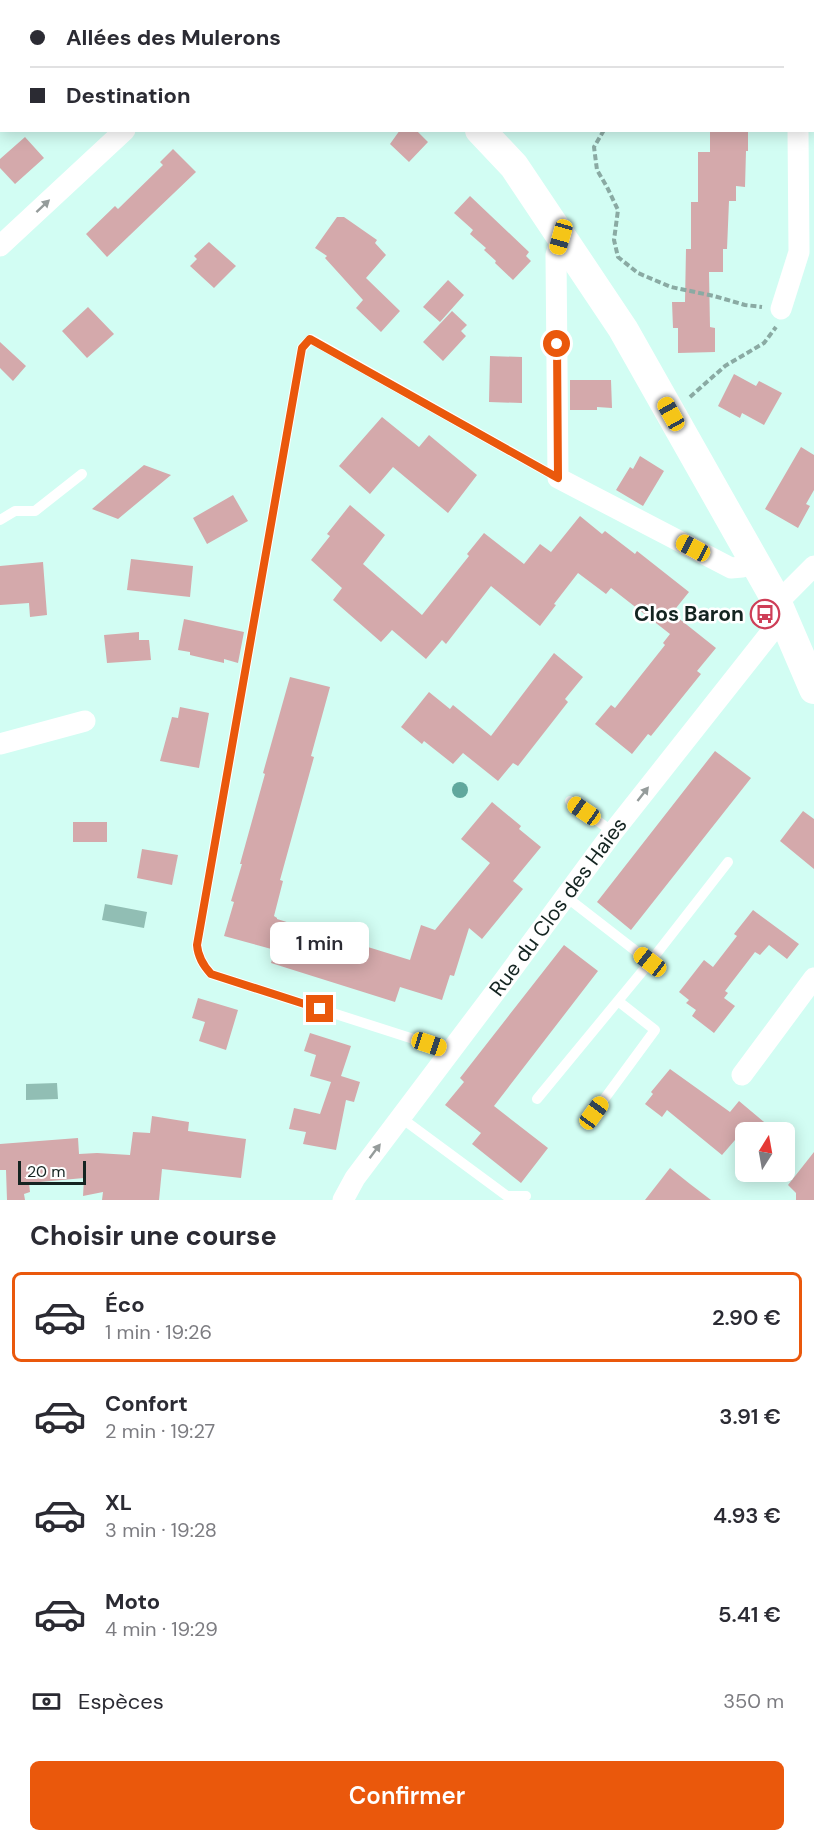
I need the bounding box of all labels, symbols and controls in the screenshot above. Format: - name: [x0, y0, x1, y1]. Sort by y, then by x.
- text: Allées des Mulerons: [66, 23, 281, 52]
- text: Destination: [66, 81, 191, 110]
- one-way arrow: [35, 200, 50, 213]
- car: [547, 217, 575, 257]
- route start: [543, 330, 570, 357]
- car: [654, 394, 688, 434]
- car: [673, 532, 713, 564]
- bus stop icon: Clos Baron: [749, 598, 781, 630]
- place label: Clos Baron: [634, 600, 744, 628]
- one-way arrow: [636, 786, 648, 801]
- car: [564, 793, 604, 829]
- street label: Rue du Clos des Haies: [483, 811, 633, 1002]
- callout: 1 min: [270, 922, 370, 964]
- text: 1 min: [296, 930, 343, 956]
- car: [630, 944, 670, 980]
- route end: [306, 995, 333, 1022]
- car: [409, 1030, 449, 1058]
- car: [576, 1093, 612, 1133]
- north arrow: [735, 1122, 795, 1182]
- map controls: [735, 1122, 795, 1182]
- one-way arrow: [368, 1144, 380, 1159]
- scale bar: [18, 1158, 86, 1186]
- text: 20 m: [27, 1161, 66, 1182]
- text: Choisir une course: [30, 1218, 277, 1253]
- icon: car: [33, 1290, 87, 1344]
- text: Éco: [105, 1290, 145, 1319]
- text: 2.90 €: [712, 1303, 781, 1332]
- text: 1 min · 19:26: [105, 1319, 212, 1345]
- icon: car: [33, 1389, 87, 1443]
- text: Confort: [105, 1389, 188, 1418]
- text: 3.91 €: [719, 1402, 781, 1431]
- text: 2 min · 19:27: [105, 1418, 215, 1444]
- icon: car: [33, 1488, 87, 1542]
- text: XL: [105, 1488, 132, 1517]
- text: 4.93 €: [713, 1501, 781, 1530]
- text: 3 min · 19:28: [105, 1517, 217, 1543]
- icon: car: [33, 1587, 87, 1641]
- text: Moto: [105, 1587, 160, 1616]
- text: 5.41 €: [718, 1600, 781, 1629]
- text: 4 min · 19:29: [105, 1616, 218, 1642]
- icon: cash: [30, 1685, 63, 1718]
- text: Espèces: [78, 1687, 164, 1716]
- text: 350 m: [723, 1688, 784, 1714]
- button: Confirmer: [30, 1761, 784, 1830]

